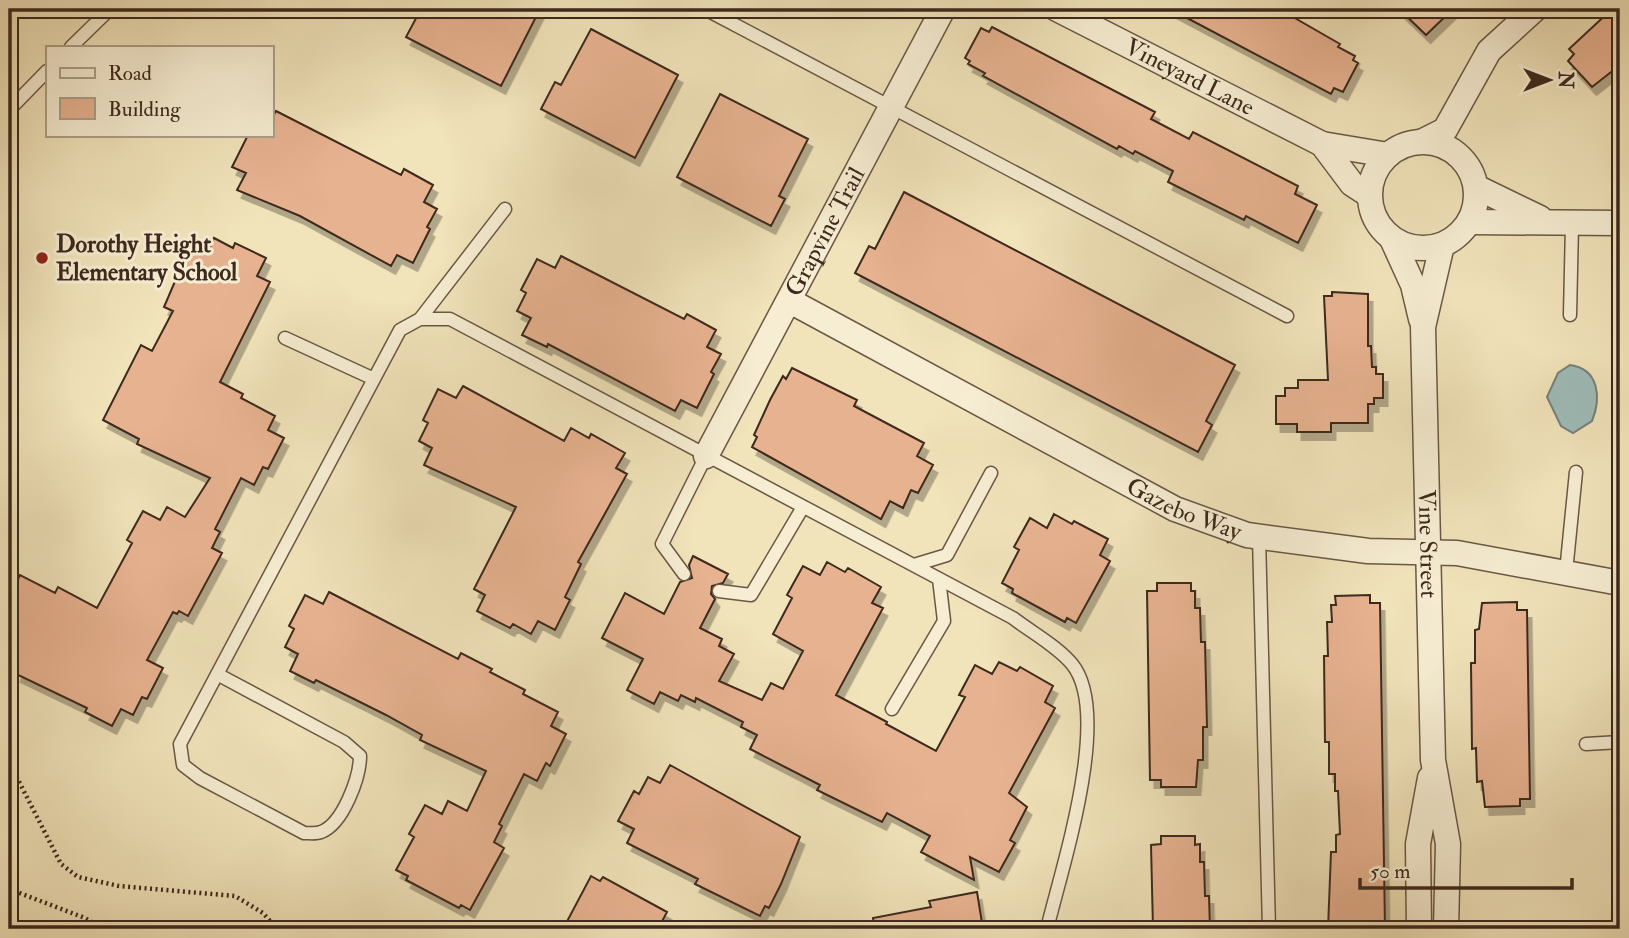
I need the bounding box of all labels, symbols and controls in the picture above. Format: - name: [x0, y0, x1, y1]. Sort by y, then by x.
- street label: Vineyard Lane: [1120, 31, 1260, 123]
- legend: [46, 46, 273, 136]
- north arrow: [1514, 46, 1584, 116]
- text: Road: [108, 60, 153, 87]
- text: N: [1553, 70, 1577, 89]
- text: Building: [108, 96, 181, 123]
- street label: Grapvine Trail: [779, 162, 872, 302]
- place label: Dorothy Height Elementary School: [56, 229, 238, 288]
- marker: Dorothy Height Elementary School: [34, 250, 50, 266]
- street label: Gazebo Way: [1121, 471, 1246, 548]
- street label: Vine Street: [1411, 489, 1444, 599]
- scale bar: [1360, 847, 1571, 891]
- text: 50 m: [1370, 858, 1411, 885]

